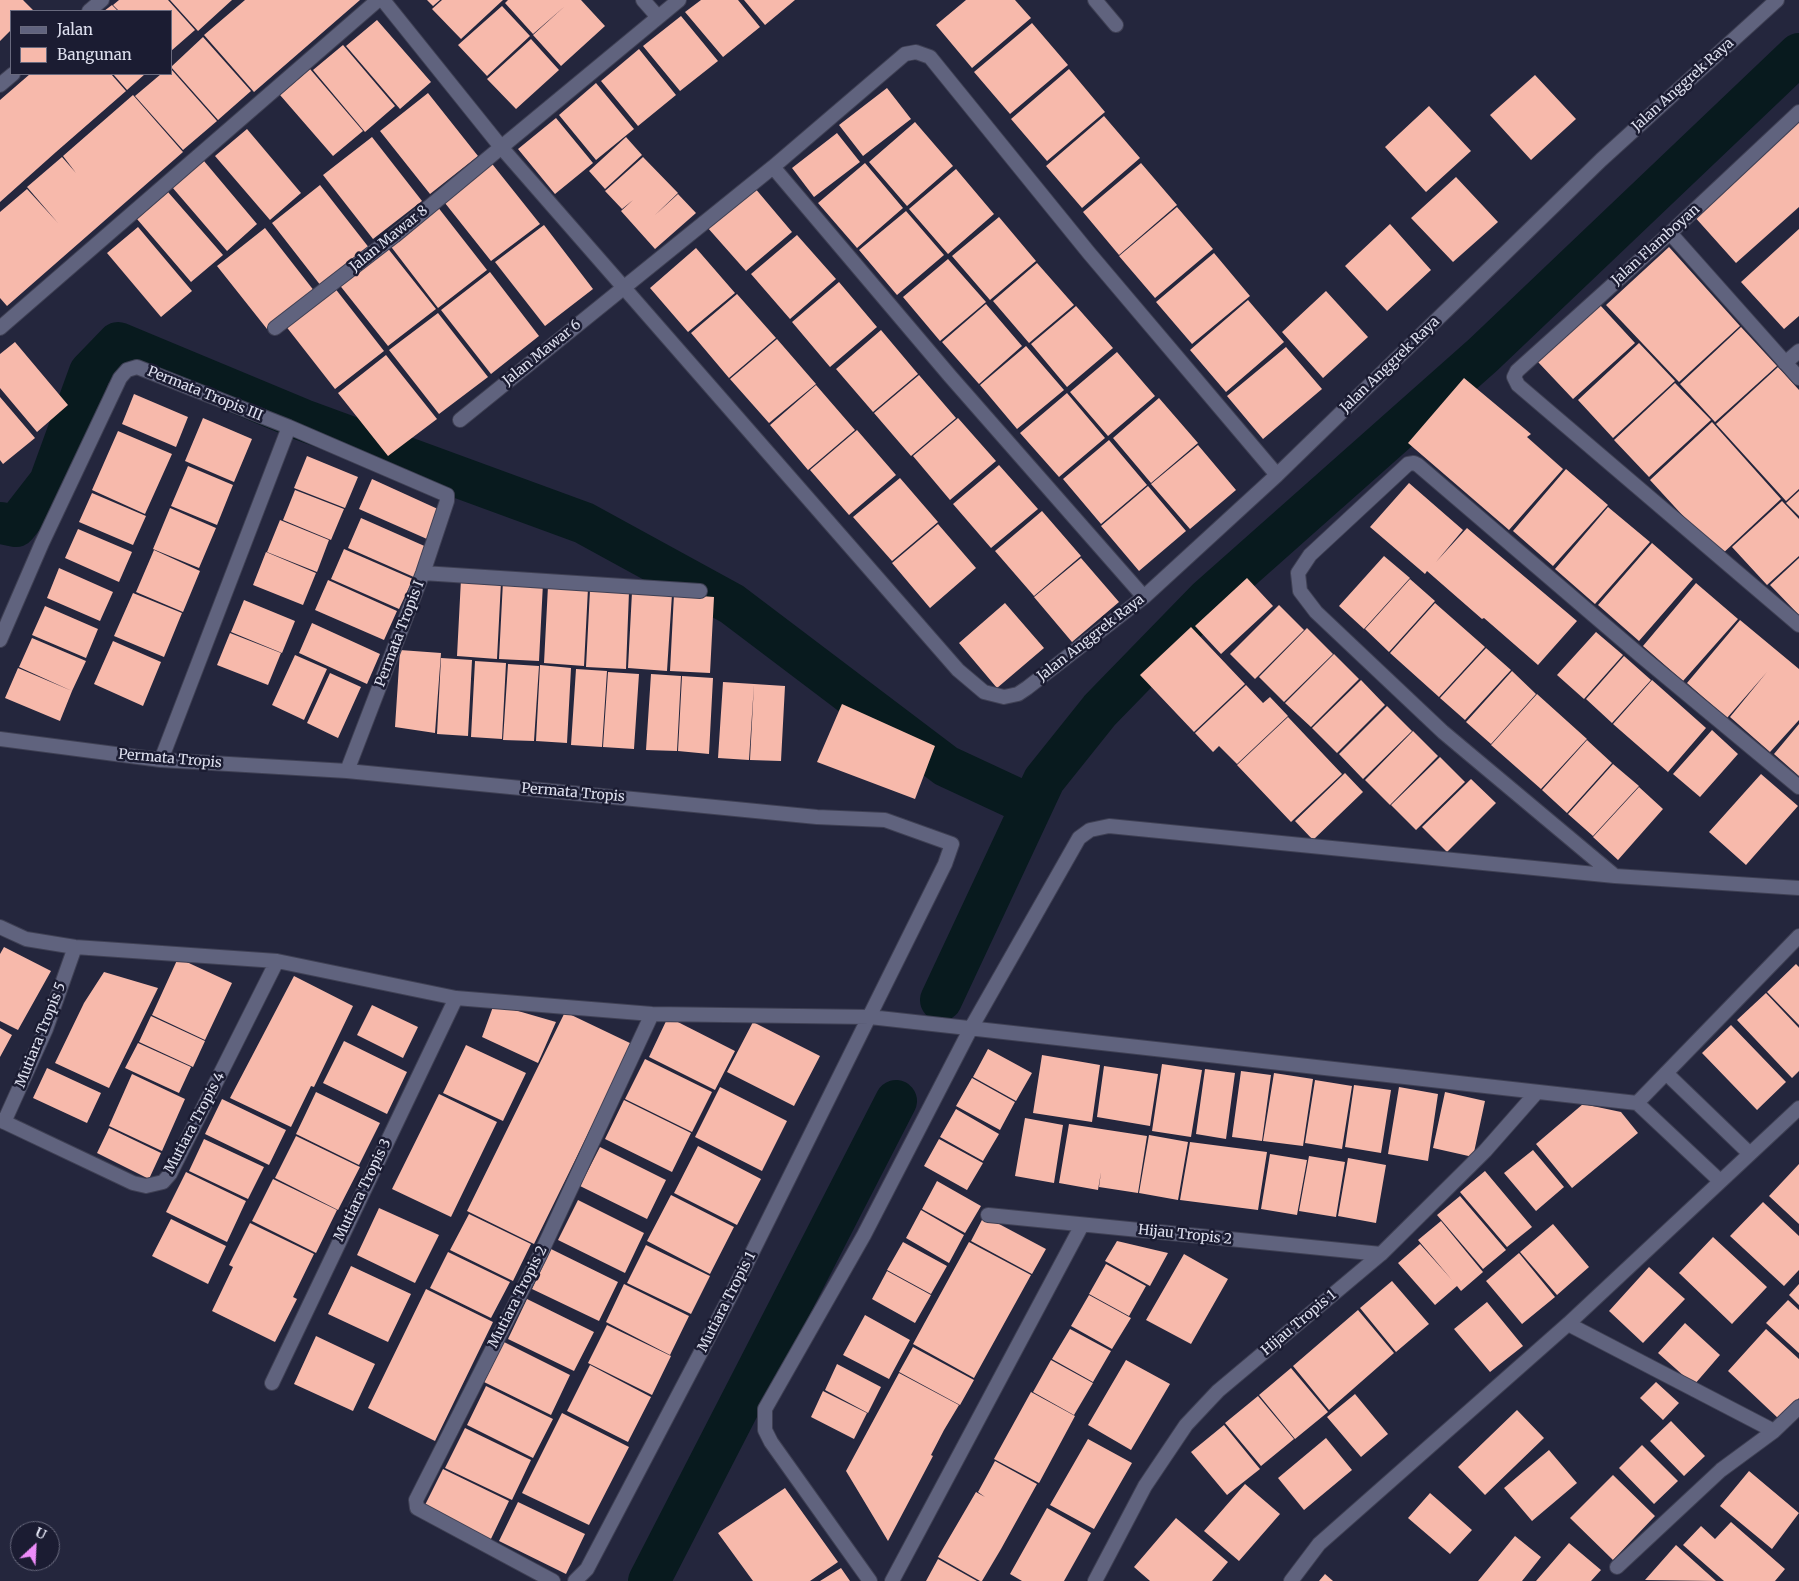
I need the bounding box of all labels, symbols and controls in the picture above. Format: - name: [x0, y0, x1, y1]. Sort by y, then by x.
- legend: [10, 10, 172, 75]
- text: Jalan: [57, 20, 93, 39]
- street label: Jalan Anggrek Raya: [1629, 35, 1737, 135]
- text: Bangunan: [57, 45, 132, 64]
- street label: Jalan Flamboyan: [1609, 201, 1703, 289]
- street label: Jalan Mawar 8: [347, 202, 431, 276]
- street label: Jalan Anggrek Raya: [1337, 313, 1443, 417]
- street label: Jalan Mawar 6: [500, 316, 584, 390]
- street label: Permata Tropis III: [145, 363, 265, 425]
- street label: Permata Tropis I: [372, 579, 428, 689]
- street label: Jalan Anggrek Raya: [1034, 591, 1148, 685]
- street label: Permata Tropis: [118, 746, 222, 772]
- street label: Permata Tropis: [521, 780, 625, 806]
- street label: Mutiara Tropis 5: [12, 980, 70, 1090]
- street label: Mutiara Tropis 4: [161, 1069, 229, 1177]
- street label: Mutiara Tropis 3: [331, 1136, 395, 1244]
- street label: Hijau Tropis 2: [1137, 1222, 1233, 1248]
- street label: Mutiara Tropis 2: [485, 1243, 551, 1351]
- street label: Mutiara Tropis 1: [695, 1249, 759, 1355]
- street label: Hijau Tropis 1: [1258, 1287, 1340, 1359]
- north arrow: [10, 1521, 60, 1571]
- text: U: [32, 1523, 49, 1544]

